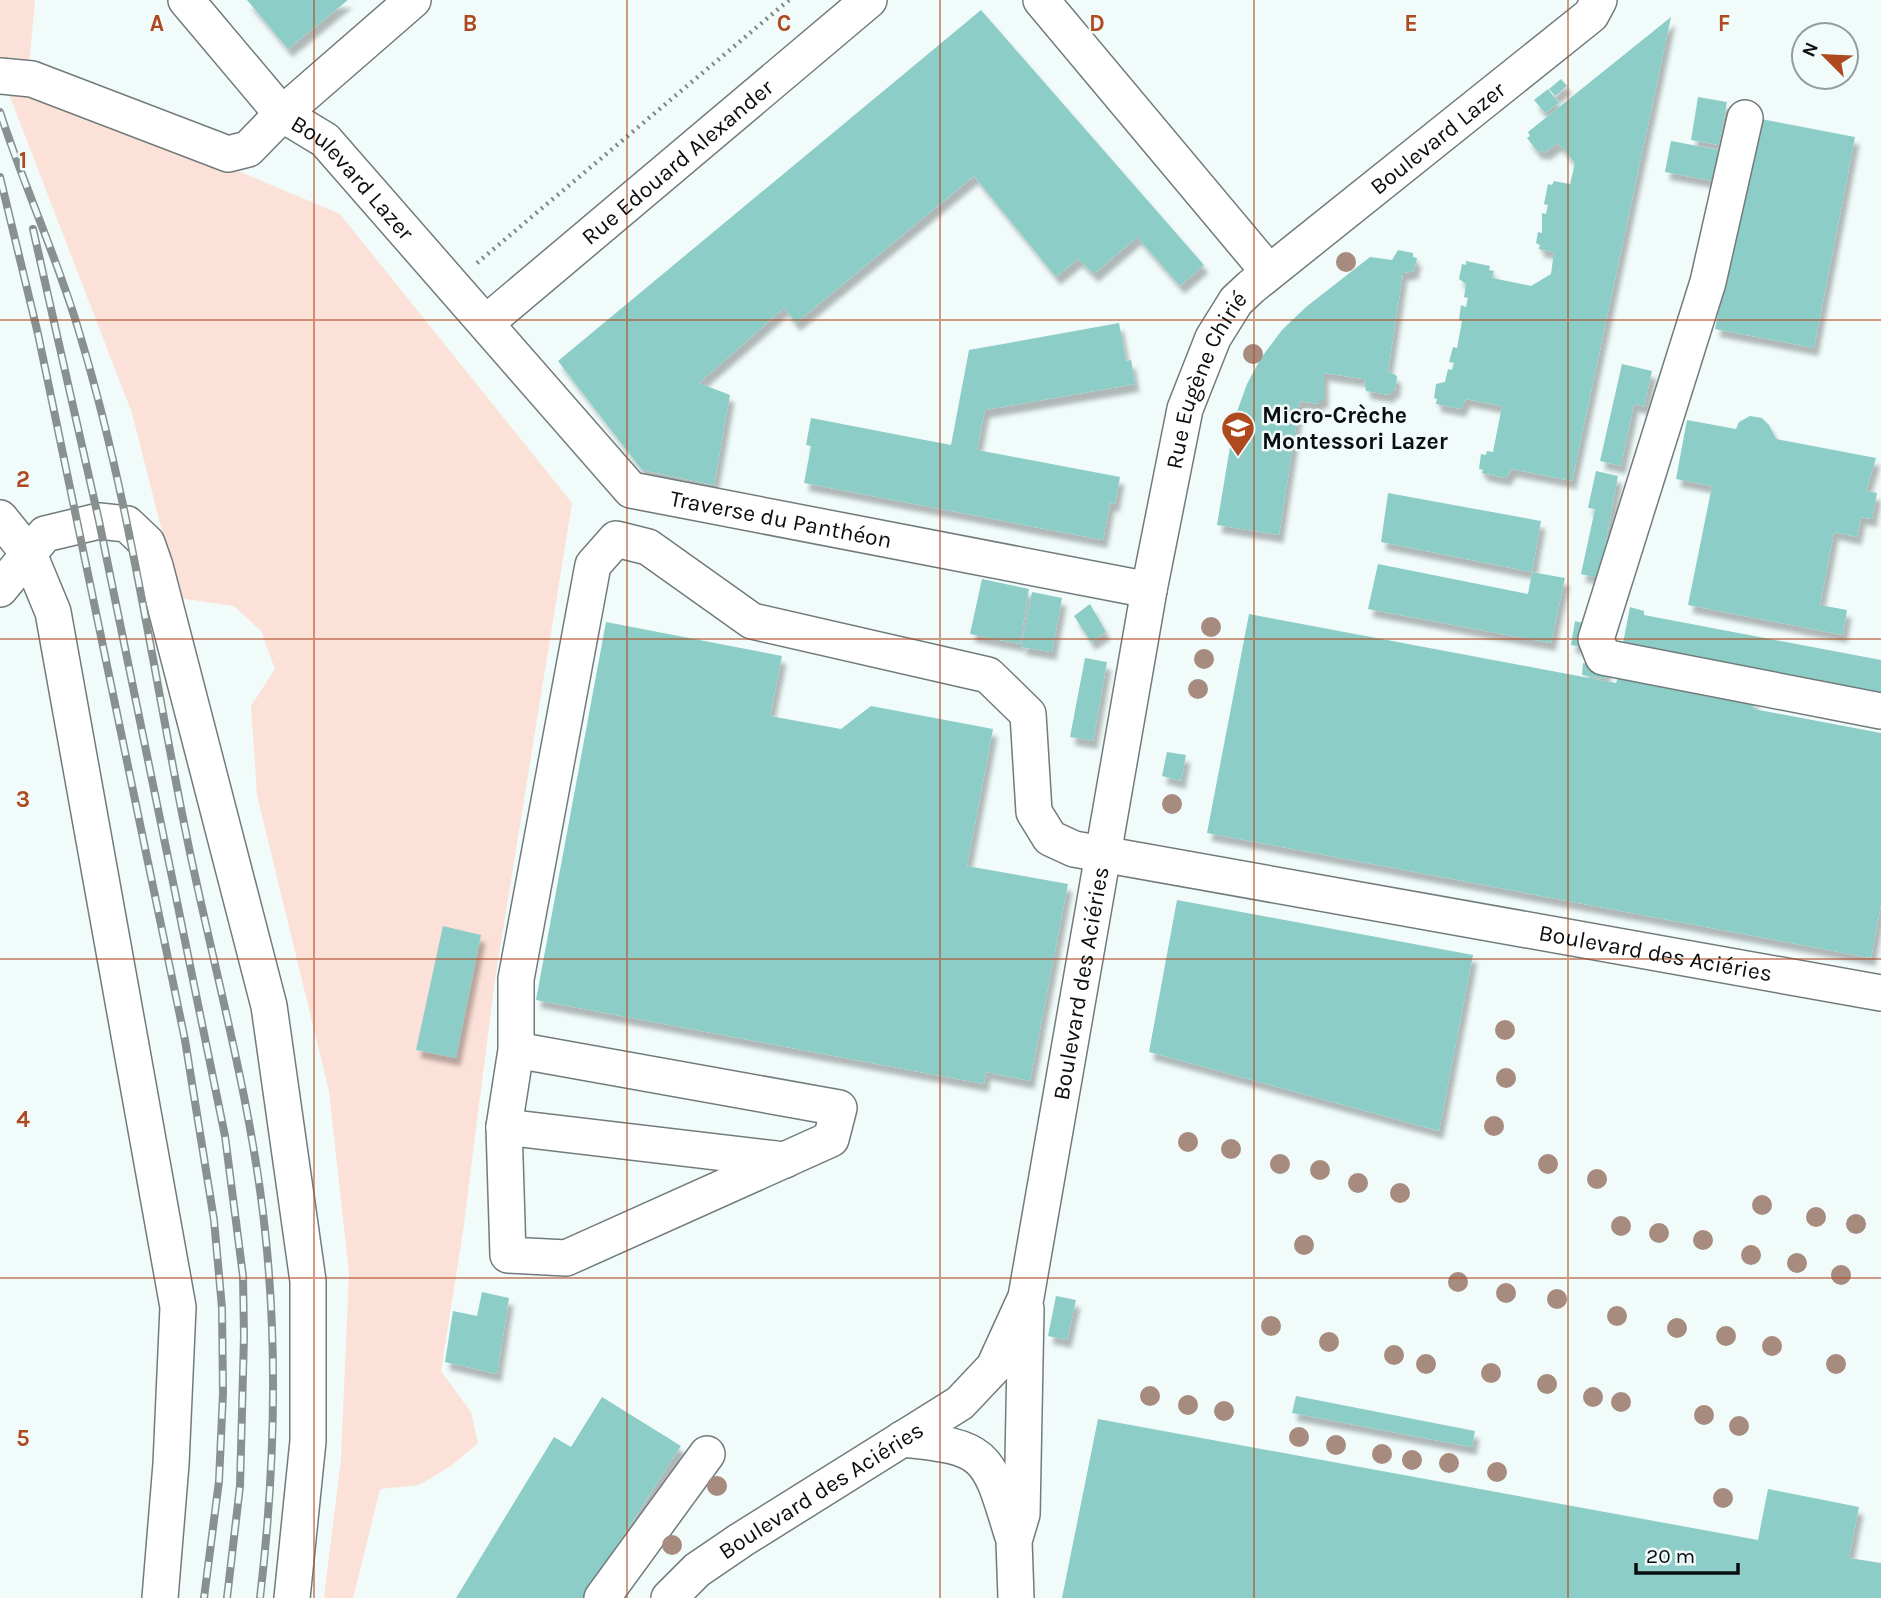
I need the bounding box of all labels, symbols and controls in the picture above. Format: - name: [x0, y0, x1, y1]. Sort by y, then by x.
- text: A: [150, 10, 164, 37]
- text: B: [463, 10, 477, 37]
- text: C: [777, 10, 791, 37]
- text: D: [1089, 10, 1105, 37]
- text: E: [1404, 10, 1418, 37]
- text: F: [1718, 10, 1730, 37]
- north arrow: [1790, 21, 1860, 91]
- text: N: [1798, 39, 1823, 60]
- street label: Rue Edouard Alexander: [576, 73, 779, 250]
- street label: Boulevard Lazer: [1364, 75, 1511, 200]
- street label: Boulevard Lazer: [286, 109, 420, 246]
- text: 1: [19, 147, 27, 174]
- street label: Rue Eugène Chirié: [1160, 285, 1252, 471]
- place label: Micro-Crèche Montessori Lazer: [1262, 402, 1448, 455]
- school or university icon: Micro-Crèche Montessori Lazer: [1219, 409, 1257, 458]
- text: 2: [16, 466, 30, 493]
- street label: Traverse du Panthéon: [668, 484, 894, 554]
- text: 3: [16, 786, 30, 813]
- street label: Boulevard des Aciéries: [1047, 864, 1114, 1102]
- street label: Boulevard des Aciéries: [1537, 919, 1774, 987]
- text: 4: [16, 1106, 30, 1133]
- street label: Boulevard des Aciéries: [713, 1416, 928, 1565]
- text: 5: [16, 1425, 30, 1452]
- scale bar: [1636, 1532, 1738, 1576]
- text: 20 m: [1646, 1544, 1695, 1568]

